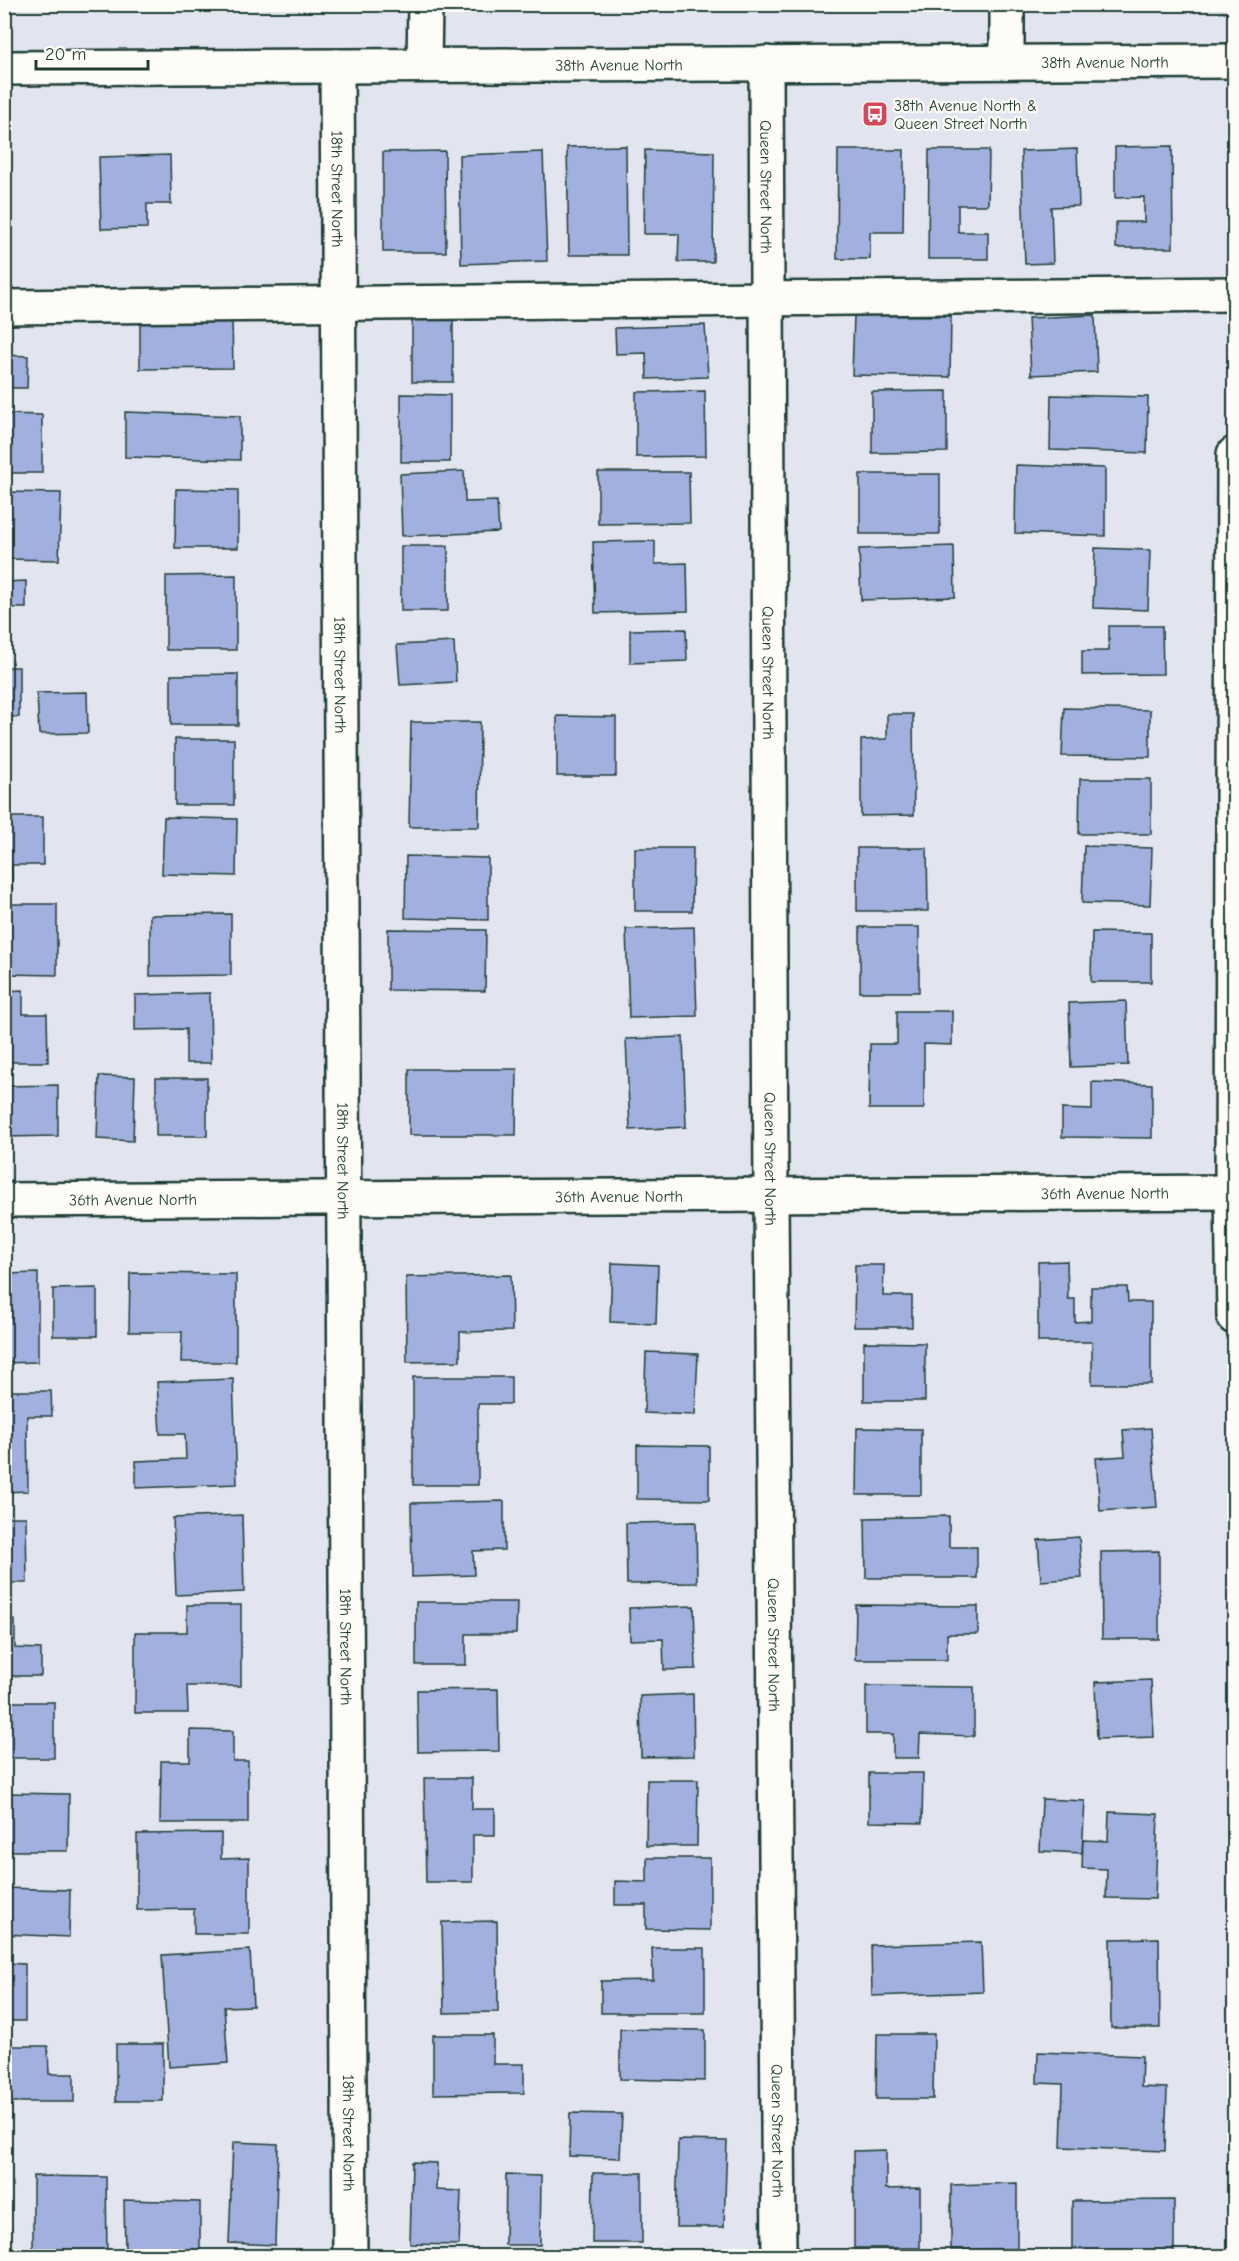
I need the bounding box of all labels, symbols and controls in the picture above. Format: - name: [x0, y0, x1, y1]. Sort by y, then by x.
- scale bar: [36, 33, 148, 71]
- text: 20 m: [45, 44, 86, 65]
- street label: 38th Avenue North: [1041, 53, 1169, 72]
- street label: 38th Avenue North: [555, 56, 683, 75]
- place label: 38th Avenue North & Queen Street North: [894, 97, 1037, 133]
- bus stop icon: 38th Avenue North & Queen Street North: [860, 99, 890, 129]
- street label: Queen Street North: [756, 120, 775, 254]
- street label: 18th Street North: [327, 130, 346, 248]
- street label: Queen Street North: [758, 606, 777, 740]
- street label: 18th Street North: [330, 616, 349, 734]
- street label: Queen Street North: [761, 1092, 779, 1226]
- street label: 18th Street North: [333, 1102, 352, 1220]
- street label: 36th Avenue North: [1041, 1184, 1169, 1203]
- street label: 36th Avenue North: [555, 1188, 683, 1206]
- street label: 36th Avenue North: [69, 1191, 197, 1210]
- street label: Queen Street North: [764, 1578, 783, 1712]
- street label: 18th Street North: [336, 1588, 355, 1706]
- street label: Queen Street North: [768, 2064, 787, 2198]
- street label: 18th Street North: [339, 2074, 358, 2192]

